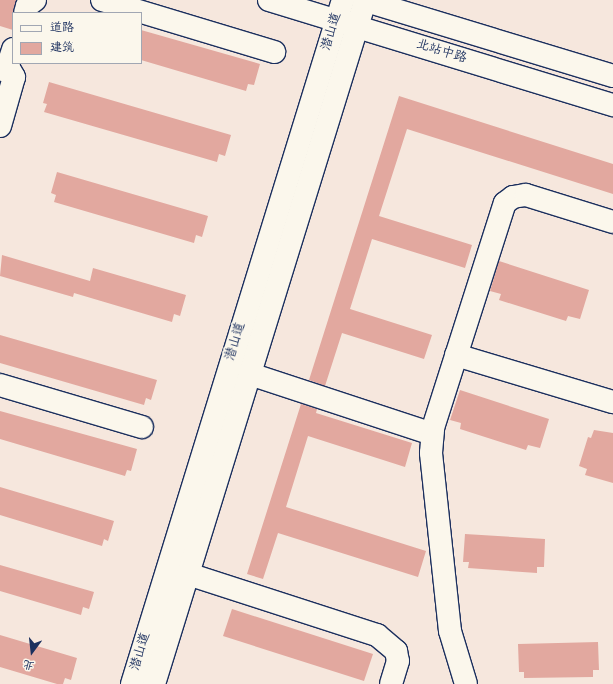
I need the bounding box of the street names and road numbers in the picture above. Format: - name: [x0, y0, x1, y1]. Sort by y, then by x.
- street label: 潜山道: [320, 11, 346, 53]
- street label: 北站中路: [414, 38, 468, 68]
- street label: 潜山道: [224, 321, 250, 363]
- street label: 潜山道: [129, 631, 155, 673]

